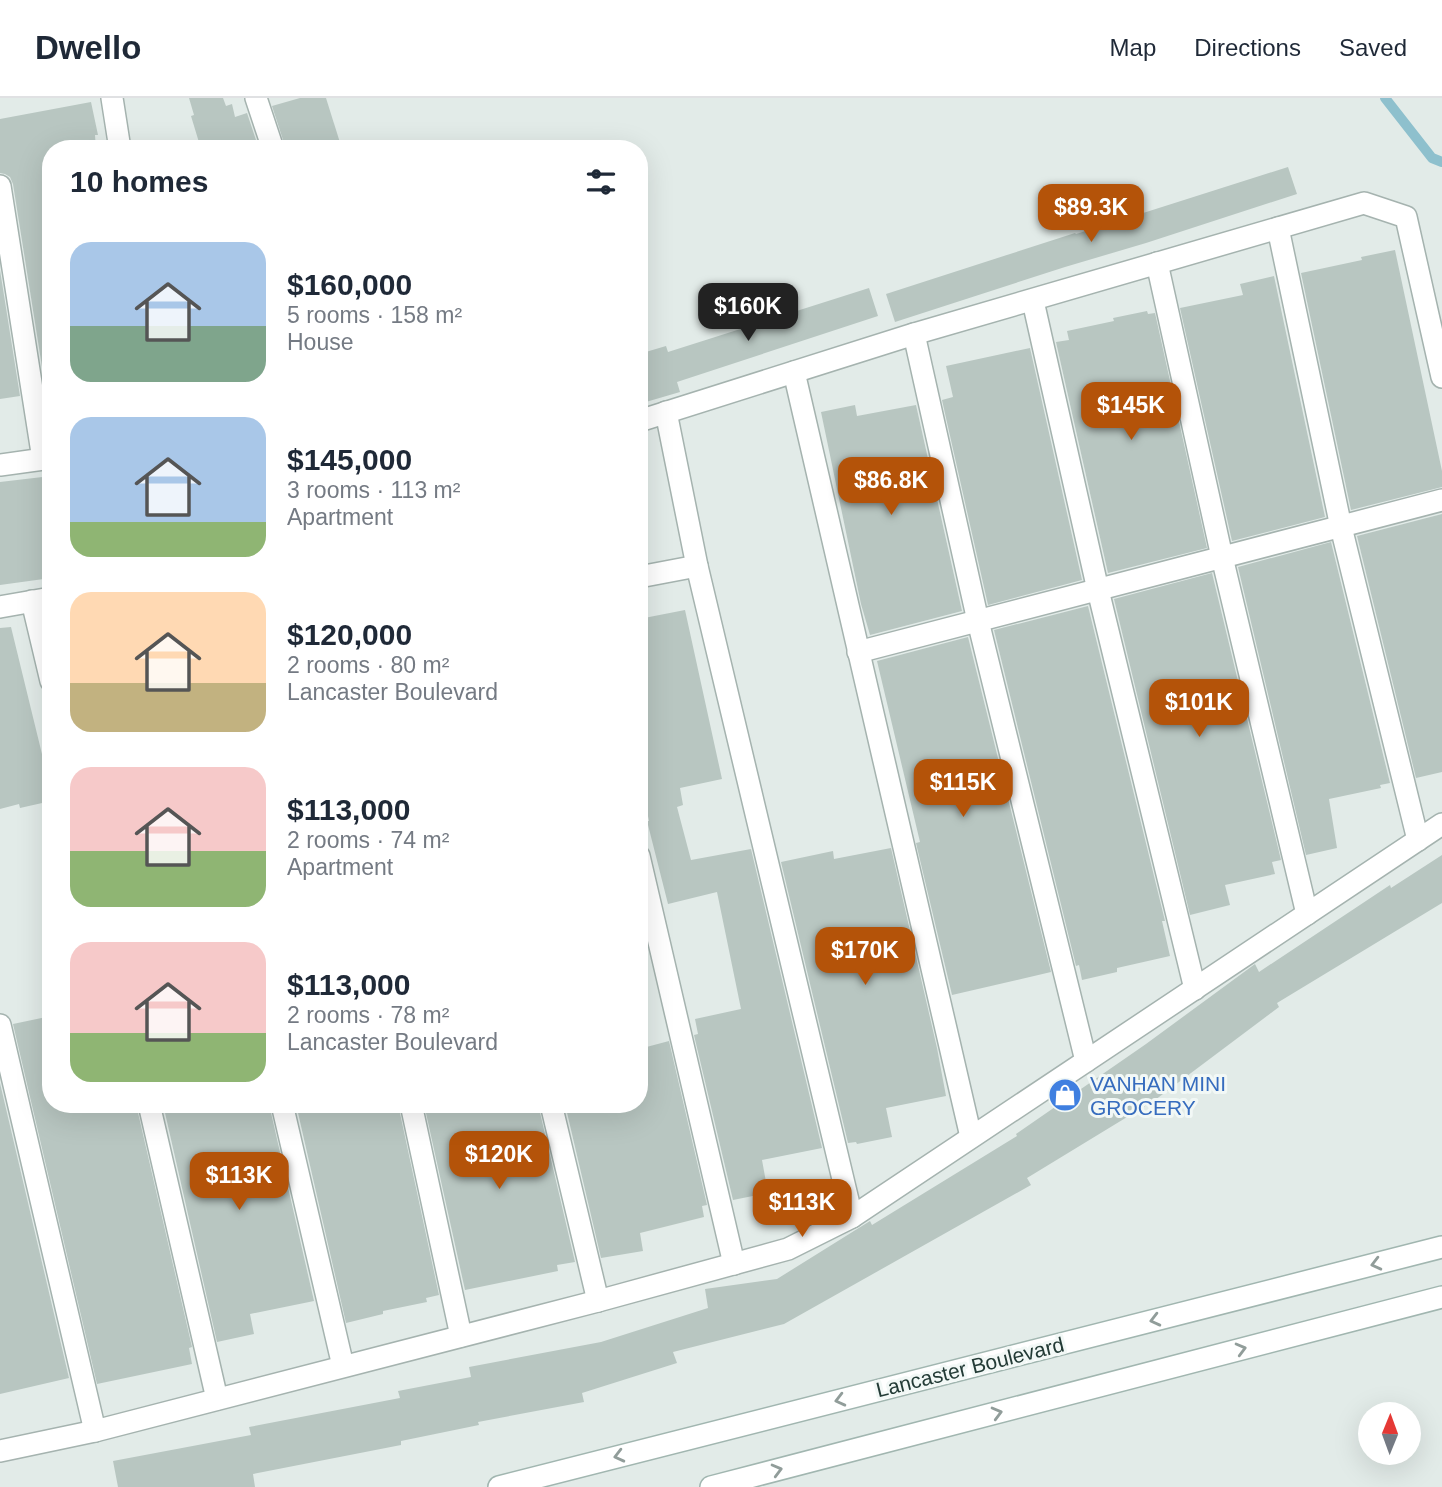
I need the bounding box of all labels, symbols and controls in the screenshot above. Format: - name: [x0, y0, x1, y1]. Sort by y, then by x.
- text: Dwello: [35, 29, 141, 66]
- text: Map: [1110, 34, 1156, 61]
- text: Directions: [1194, 34, 1301, 61]
- text: Saved: [1339, 34, 1407, 61]
- icon: filters: [582, 163, 620, 201]
- text: 10 homes: [70, 165, 208, 198]
- pin: $89.3K: [1034, 184, 1148, 244]
- text: $89.3K: [1054, 194, 1128, 220]
- text: $160,000: [287, 268, 412, 301]
- icon: home: [126, 270, 210, 354]
- pin: $160K: [699, 284, 797, 343]
- text: $160K: [714, 293, 782, 319]
- text: 5 rooms · 158 m²: [287, 302, 462, 328]
- text: House: [287, 329, 353, 355]
- pin: $145K: [1082, 382, 1180, 442]
- text: $145K: [1097, 392, 1165, 418]
- text: $145,000: [287, 443, 412, 476]
- icon: home: [126, 445, 210, 529]
- pin: $86.8K: [834, 458, 948, 517]
- text: $86.8K: [854, 467, 928, 493]
- text: 3 rooms · 113 m²: [287, 477, 460, 503]
- text: Apartment: [287, 504, 393, 530]
- text: $120,000: [287, 618, 412, 651]
- icon: home: [126, 620, 210, 704]
- text: 2 rooms · 80 m²: [287, 652, 449, 678]
- text: Lancaster Boulevard: [287, 679, 498, 705]
- pin: $101K: [1150, 680, 1248, 739]
- text: $101K: [1165, 689, 1233, 715]
- pin: $115K: [914, 760, 1012, 819]
- text: $115K: [930, 769, 996, 795]
- text: $113,000: [287, 793, 410, 826]
- icon: home: [126, 795, 210, 879]
- text: 2 rooms · 74 m²: [287, 827, 449, 853]
- text: Apartment: [287, 854, 393, 880]
- pin: $170K: [816, 928, 914, 987]
- text: $170K: [831, 937, 899, 963]
- text: $113,000: [287, 968, 410, 1001]
- icon: home: [126, 970, 210, 1054]
- text: 2 rooms · 78 m²: [287, 1002, 449, 1028]
- text: Lancaster Boulevard: [287, 1029, 498, 1055]
- place label: VANHAN MINI GROCERY: [1090, 1072, 1226, 1119]
- shop icon: VANHAN MINI GROCERY: [1046, 1076, 1084, 1114]
- pin: $120K: [450, 1132, 548, 1191]
- text: $120K: [465, 1141, 533, 1167]
- pin: $113K: [190, 1152, 288, 1212]
- text: $113K: [206, 1162, 272, 1188]
- pin: $113K: [753, 1180, 851, 1239]
- text: $113K: [769, 1189, 835, 1215]
- one-way arrow: [1370, 1256, 1382, 1270]
- one-way arrow: [1150, 1312, 1162, 1326]
- street label: Lancaster Boulevard: [874, 1333, 1066, 1401]
- one-way arrow: [1235, 1343, 1247, 1357]
- one-way arrow: [834, 1392, 846, 1406]
- north arrow: [1358, 1402, 1421, 1465]
- map controls: [1358, 1402, 1421, 1465]
- one-way arrow: [991, 1407, 1003, 1421]
- one-way arrow: [614, 1448, 626, 1462]
- one-way arrow: [771, 1464, 783, 1478]

